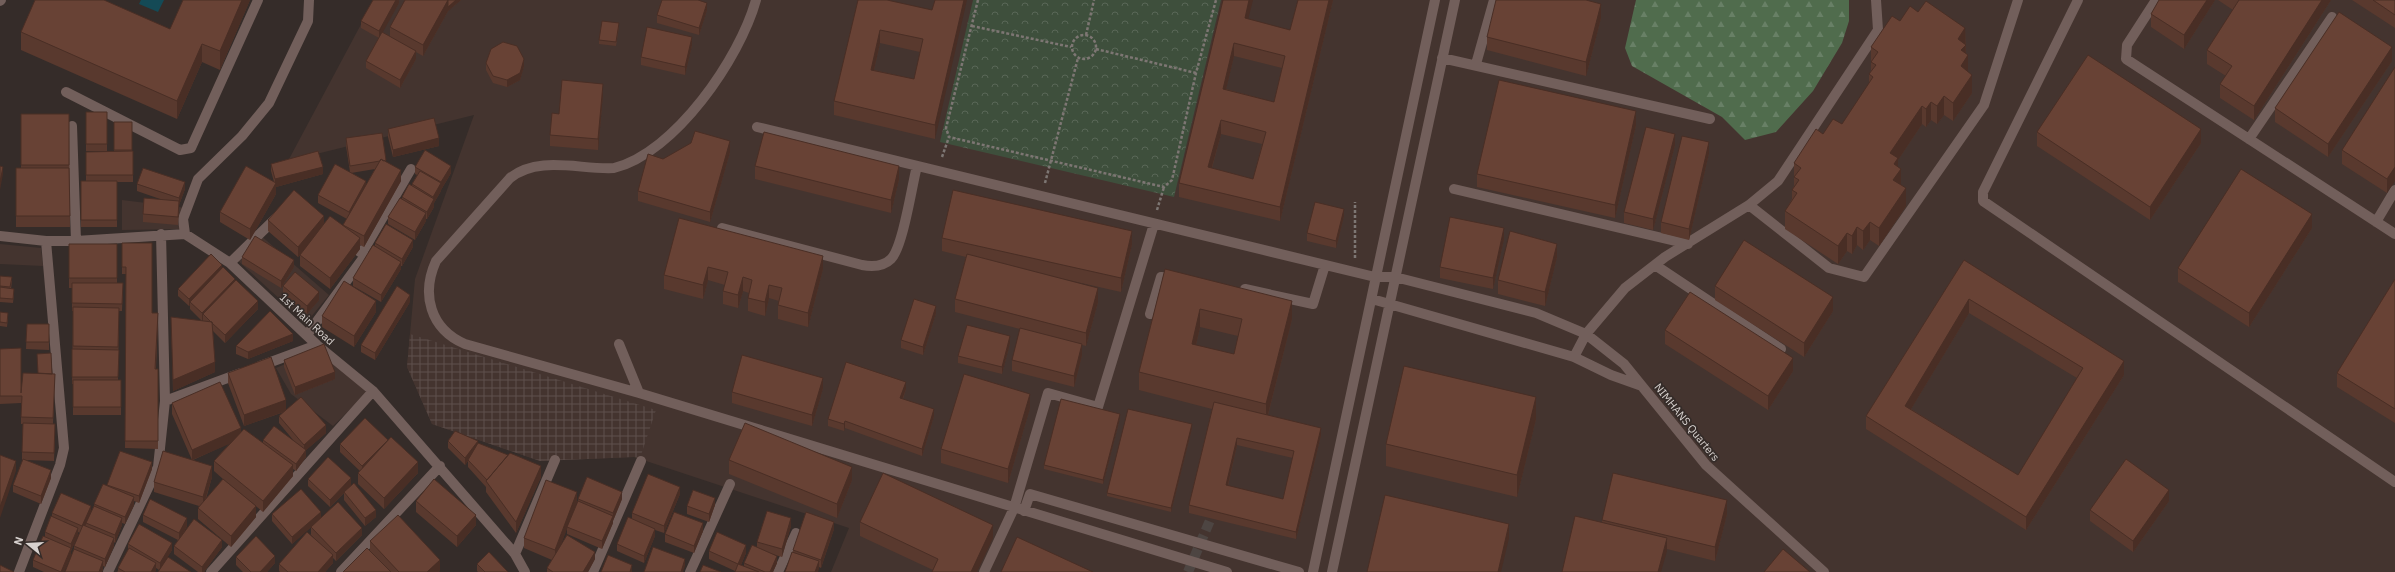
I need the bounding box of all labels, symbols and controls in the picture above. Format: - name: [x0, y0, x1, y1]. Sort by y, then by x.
- street label: 1st Main Road: [277, 290, 337, 348]
- street label: NIMHANS Quarters: [1651, 380, 1723, 464]
- north arrow: [8, 524, 48, 564]
- text: N: [11, 535, 26, 547]

